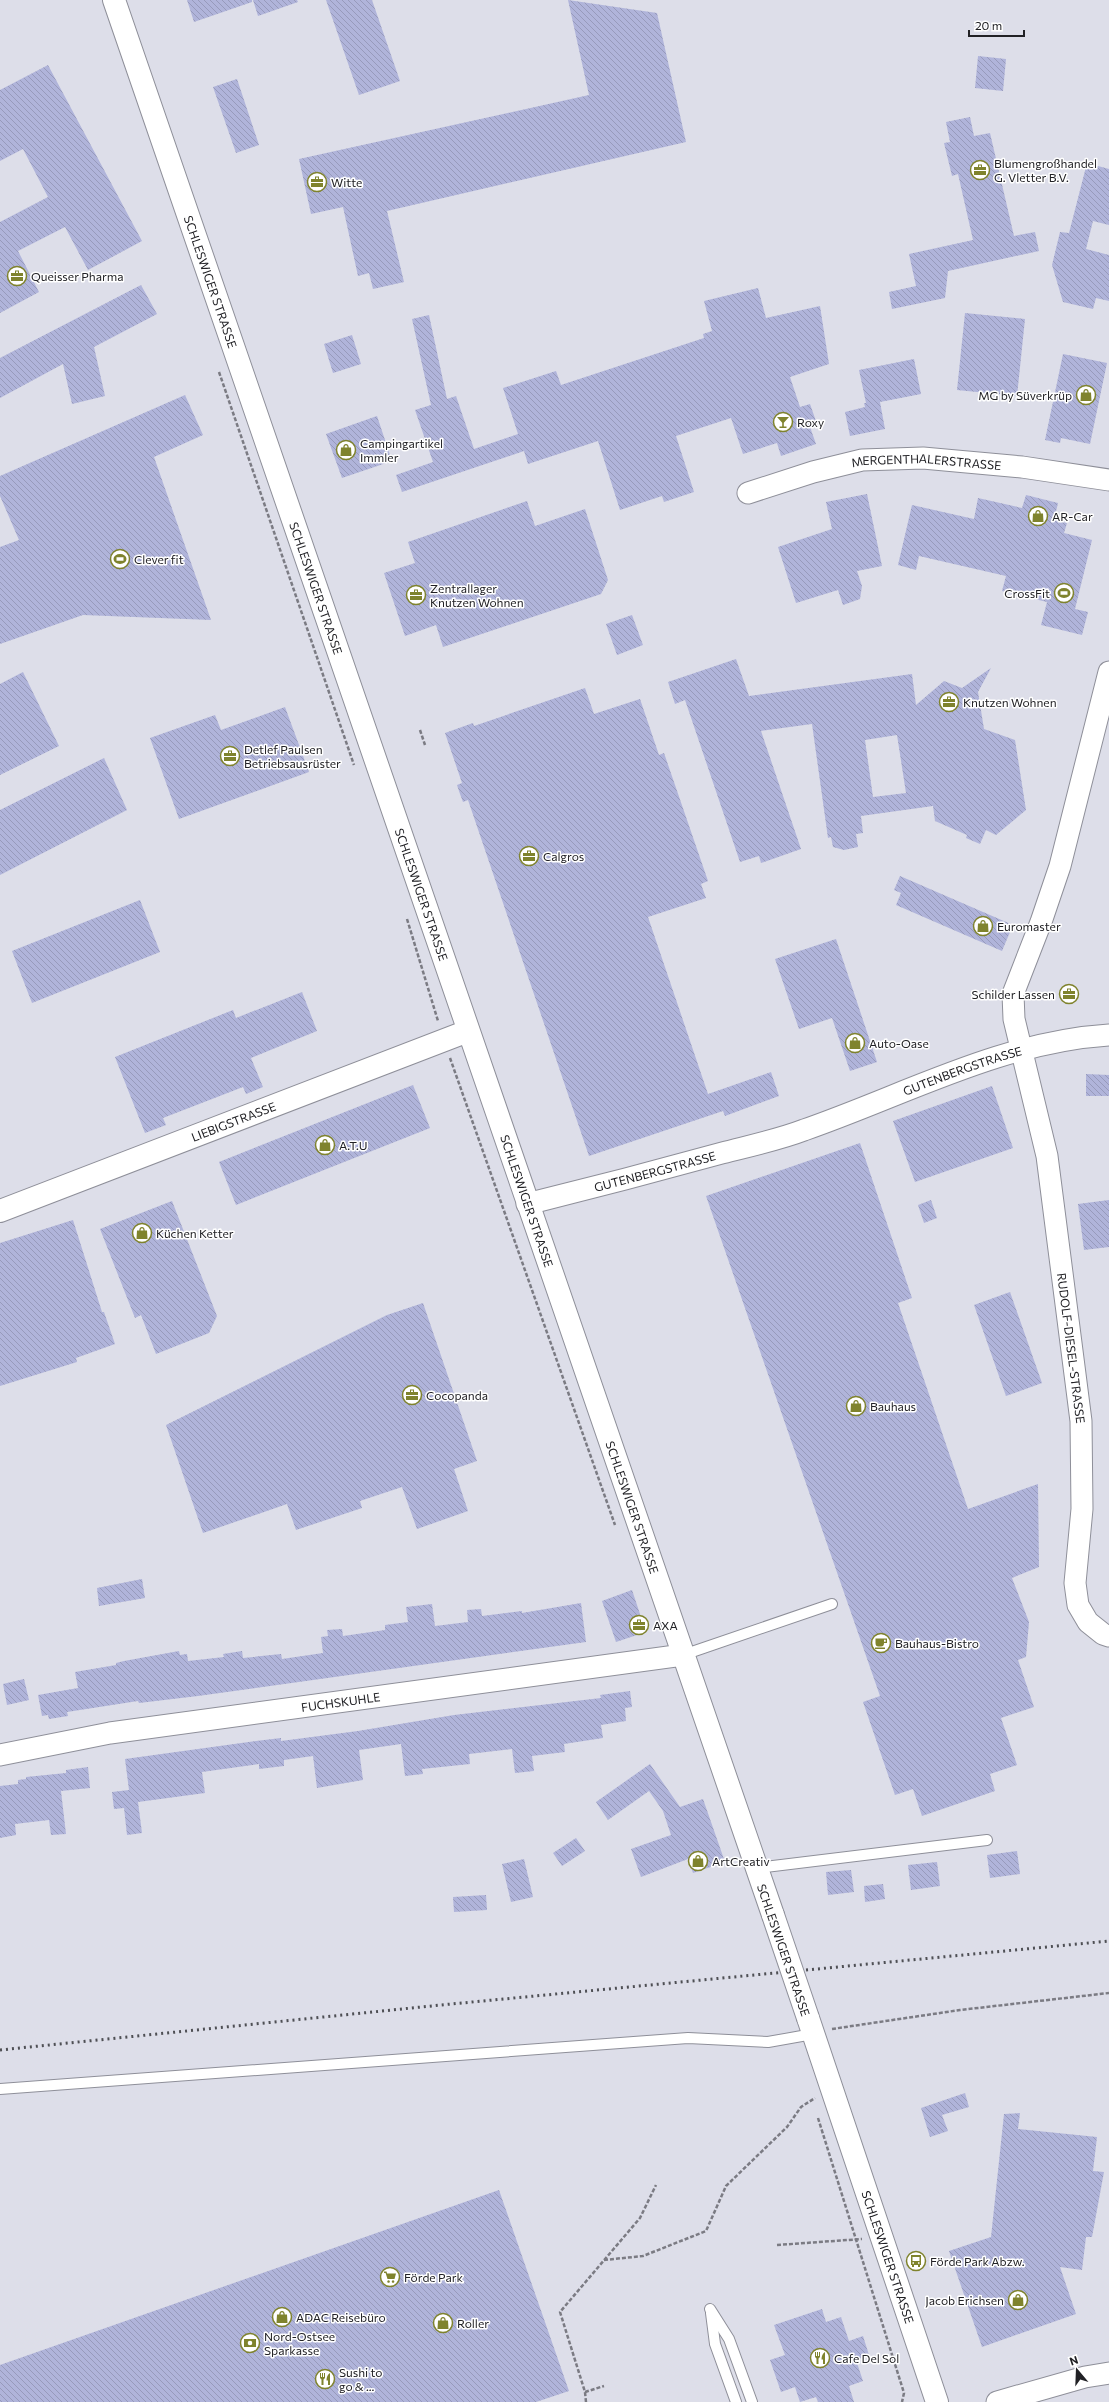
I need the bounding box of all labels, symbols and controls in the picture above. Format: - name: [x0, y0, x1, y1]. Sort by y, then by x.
- scale bar: [969, 12, 1024, 38]
- text: 20 m: [975, 18, 1002, 32]
- place label: Blumengroßhandel G. Vletter B.V.: [994, 156, 1097, 184]
- office icon: Blumengroßhandel G. Vletter B.V.: [969, 159, 991, 181]
- office icon: Witte: [306, 171, 328, 193]
- place label: Witte: [331, 175, 362, 189]
- street label: SCHLESWIGER STRASSE: [182, 214, 240, 350]
- office icon: Queisser Pharma: [6, 265, 28, 287]
- place label: Queisser Pharma: [31, 269, 123, 283]
- shop icon: MG by Süverkrüp: [1075, 384, 1097, 406]
- place label: MG by Süverkrüp: [978, 388, 1072, 402]
- bar icon: Roxy: [772, 411, 794, 433]
- place label: Roxy: [797, 415, 824, 429]
- place label: Campingartikel Immler: [360, 436, 443, 464]
- shop icon: Campingartikel Immler: [335, 439, 357, 461]
- street label: MERGENTHALERSTRASSE: [850, 451, 1002, 472]
- shop icon: AR-Car: [1027, 505, 1049, 527]
- place label: AR-Car: [1052, 509, 1093, 523]
- street label: SCHLESWIGER STRASSE: [287, 520, 346, 656]
- sports icon: Clever fit: [109, 548, 131, 570]
- place label: Clever fit: [134, 552, 184, 566]
- place label: Zentrallager Knutzen Wohnen: [430, 581, 524, 609]
- sports icon: CrossFit: [1053, 582, 1075, 604]
- office icon: Zentrallager Knutzen Wohnen: [405, 584, 427, 606]
- place label: CrossFit: [1004, 586, 1050, 600]
- office icon: Knutzen Wohnen: [938, 691, 960, 713]
- place label: Knutzen Wohnen: [963, 695, 1057, 709]
- place label: Detlef Paulsen Betriebsausrüster: [244, 742, 341, 770]
- office icon: Detlef Paulsen Betriebsausrüster: [219, 745, 241, 767]
- street label: SCHLESWIGER STRASSE: [393, 826, 451, 963]
- office icon: Calgros: [518, 845, 540, 867]
- place label: Calgros: [543, 849, 584, 863]
- shop icon: Euromaster: [972, 915, 994, 937]
- place label: Euromaster: [997, 919, 1061, 933]
- office icon: Schilder Lassen: [1058, 983, 1080, 1005]
- place label: Schilder Lassen: [971, 987, 1055, 1001]
- shop icon: Auto-Oase: [844, 1032, 866, 1054]
- place label: Auto-Oase: [869, 1036, 929, 1050]
- street label: GUTENBERGSTRASSE: [901, 1043, 1023, 1098]
- street label: LIEBIGSTRASSE: [189, 1099, 278, 1144]
- street label: SCHLESWIGER STRASSE: [498, 1133, 557, 1269]
- shop icon: A.T.U: [314, 1134, 336, 1156]
- place label: A.T.U: [339, 1138, 367, 1152]
- street label: GUTENBERGSTRASSE: [593, 1148, 717, 1194]
- shop icon: Küchen Ketter: [131, 1222, 153, 1244]
- place label: Küchen Ketter: [156, 1226, 234, 1240]
- street label: RUDOLF-DIESEL-STRASSE: [1055, 1272, 1088, 1424]
- office icon: Cocopanda: [401, 1384, 423, 1406]
- place label: Cocopanda: [426, 1388, 488, 1402]
- shop icon: Bauhaus: [845, 1395, 867, 1417]
- place label: Bauhaus: [870, 1399, 916, 1413]
- street label: SCHLESWIGER STRASSE: [603, 1439, 662, 1575]
- office icon: AXA: [628, 1614, 650, 1636]
- place label: AXA: [653, 1618, 678, 1632]
- cafe icon: Bauhaus-Bistro: [870, 1632, 892, 1654]
- place label: Bauhaus-Bistro: [895, 1636, 979, 1650]
- street label: FUCHSKUHLE: [300, 1689, 381, 1714]
- shop icon: ArtCreativ: [687, 1850, 709, 1872]
- place label: ArtCreativ: [712, 1854, 770, 1868]
- street label: SCHLESWIGER STRASSE: [755, 1882, 813, 2018]
- street label: SCHLESWIGER STRASSE: [859, 2189, 917, 2325]
- bus stop icon: Förde Park Abzw.: [905, 2250, 927, 2272]
- place label: Förde Park Abzw.: [930, 2254, 1025, 2268]
- supermarket icon: Förde Park: [379, 2266, 401, 2288]
- place label: Förde Park: [404, 2270, 464, 2284]
- shop icon: Jacob Erichsen: [1007, 2289, 1029, 2311]
- place label: Jacob Erichsen: [925, 2293, 1004, 2308]
- shop icon: ADAC Reisebüro: [271, 2306, 293, 2328]
- place label: ADAC Reisebüro: [296, 2310, 386, 2324]
- shop icon: Roller: [432, 2312, 454, 2334]
- place label: Roller: [457, 2316, 489, 2330]
- place label: Nord-Ostsee Sparkasse: [264, 2329, 335, 2357]
- bank icon: Nord-Ostsee Sparkasse: [239, 2332, 261, 2354]
- restaurant icon: Cafe Del Sol: [809, 2347, 831, 2369]
- north arrow: [1057, 2350, 1097, 2390]
- place label: Cafe Del Sol: [834, 2351, 899, 2365]
- text: N: [1068, 2353, 1080, 2368]
- place label: Sushi to go & ...: [339, 2365, 382, 2393]
- restaurant icon: Sushi to go & ...: [314, 2368, 336, 2390]

